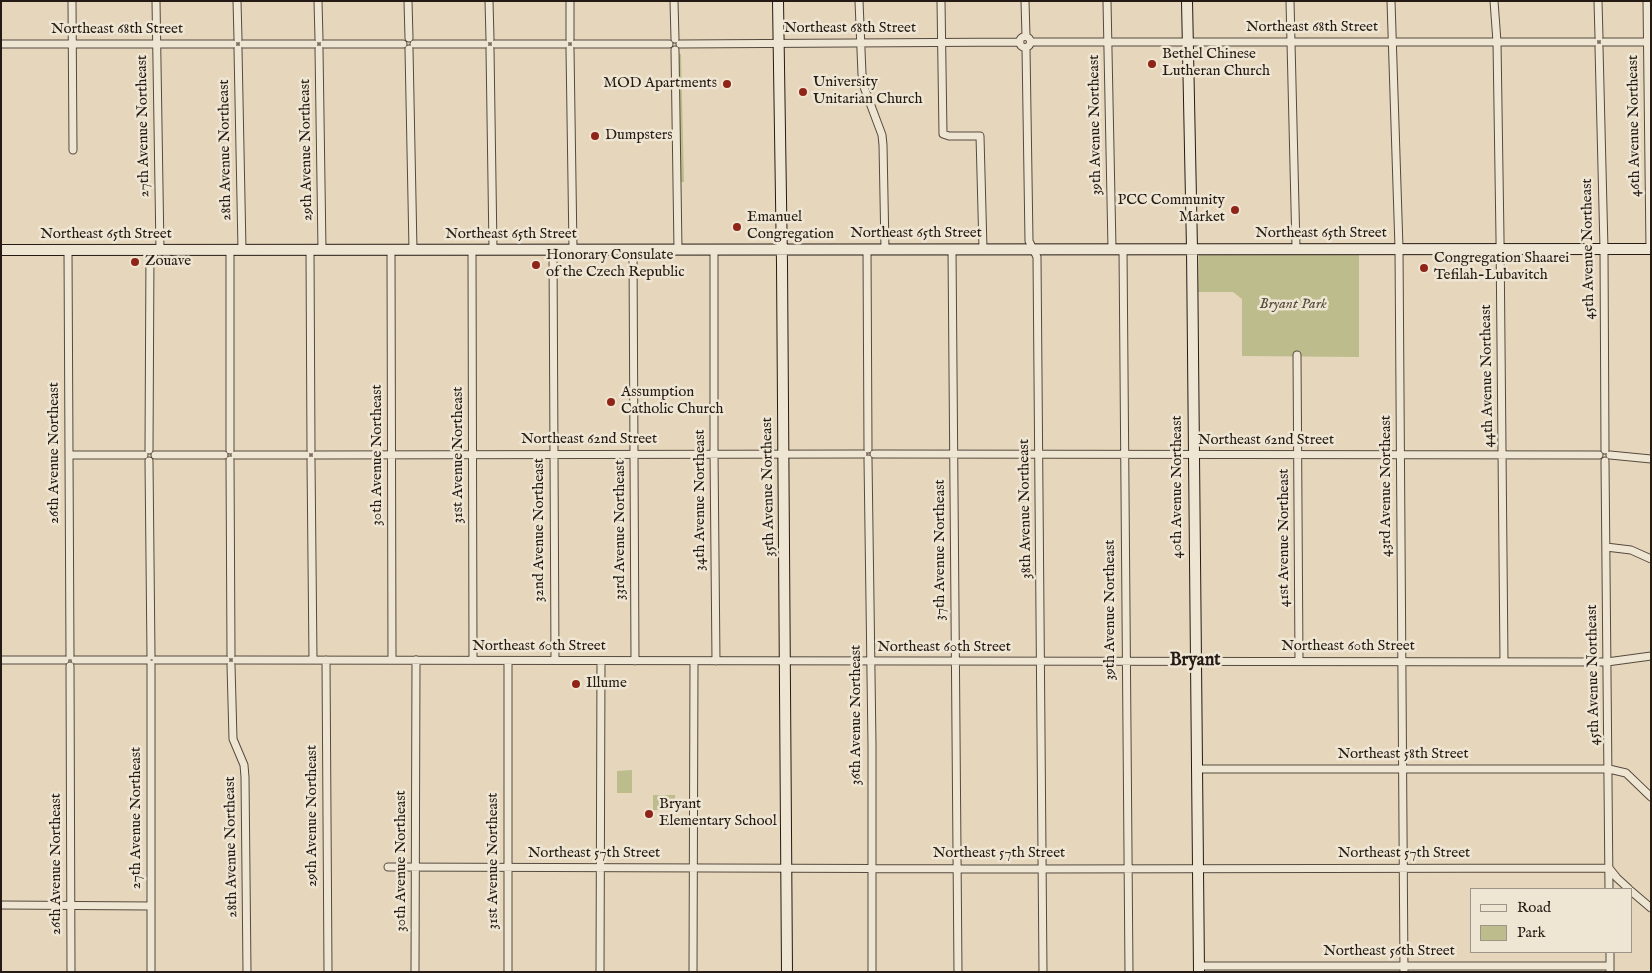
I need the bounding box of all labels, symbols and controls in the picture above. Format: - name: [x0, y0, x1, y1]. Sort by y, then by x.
- street label: Northeast 68th Street: [1246, 19, 1378, 37]
- street label: Northeast 68th Street: [784, 20, 916, 38]
- street label: Northeast 68th Street: [51, 21, 183, 39]
- place label: Bethel Chinese Lutheran Church: [1162, 46, 1270, 81]
- street label: 27th Avenue Northeast: [134, 55, 154, 197]
- street label: 39th Avenue Northeast: [1086, 55, 1106, 195]
- street label: 46th Avenue Northeast: [1625, 55, 1645, 197]
- marker: Bethel Chinese Lutheran Church: [1146, 58, 1158, 70]
- place label: University Unitarian Church: [813, 74, 922, 109]
- place label: MOD Apartments: [603, 75, 717, 93]
- marker: MOD Apartments: [721, 78, 733, 90]
- street label: 28th Avenue Northeast: [216, 79, 236, 221]
- street label: 29th Avenue Northeast: [297, 79, 317, 221]
- marker: University Unitarian Church: [797, 86, 809, 98]
- place label: Dumpsters: [605, 127, 673, 145]
- marker: Dumpsters: [589, 130, 601, 142]
- street label: 45th Avenue Northeast: [1579, 178, 1599, 320]
- place label: PCC Community Market: [1117, 192, 1225, 227]
- marker: PCC Community Market: [1229, 204, 1241, 216]
- place label: Emanuel Congregation: [747, 209, 834, 244]
- marker: Emanuel Congregation: [731, 221, 743, 233]
- street label: Northeast 65th Street: [850, 225, 982, 243]
- street label: Northeast 65th Street: [1255, 225, 1387, 243]
- street label: Northeast 65th Street: [40, 226, 172, 244]
- street label: Northeast 65th Street: [445, 226, 577, 244]
- place label: Honorary Consulate of the Czech Republic: [546, 247, 685, 282]
- place label: Congregation Shaarei Tefilah-Lubavitch: [1434, 250, 1569, 285]
- place label: Zouave: [145, 253, 191, 271]
- marker: Zouave: [129, 256, 141, 268]
- marker: Honorary Consulate of the Czech Republic: [530, 259, 542, 271]
- marker: Congregation Shaarei Tefilah-Lubavitch: [1418, 262, 1430, 274]
- park label: Bryant Park: [1259, 296, 1327, 314]
- street label: 44th Avenue Northeast: [1478, 304, 1498, 448]
- street label: 26th Avenue Northeast: [46, 382, 64, 524]
- street label: 30th Avenue Northeast: [369, 384, 387, 526]
- place label: Assumption Catholic Church: [621, 384, 723, 419]
- street label: 31st Avenue Northeast: [450, 387, 468, 523]
- marker: Assumption Catholic Church: [605, 396, 617, 408]
- street label: 40th Avenue Northeast: [1169, 415, 1187, 559]
- street label: 43rd Avenue Northeast: [1378, 415, 1396, 557]
- street label: 35th Avenue Northeast: [759, 417, 779, 557]
- street label: 34th Avenue Northeast: [692, 429, 710, 571]
- street label: Northeast 62nd Street: [521, 431, 657, 449]
- street label: Northeast 62nd Street: [1198, 432, 1334, 450]
- street label: 38th Avenue Northeast: [1016, 439, 1036, 579]
- street label: 32nd Avenue Northeast: [531, 458, 549, 602]
- street label: 33rd Avenue Northeast: [612, 460, 630, 600]
- street label: 41st Avenue Northeast: [1276, 469, 1294, 607]
- street label: 37th Avenue Northeast: [932, 479, 950, 621]
- street label: 39th Avenue Northeast: [1102, 540, 1120, 680]
- street label: 45th Avenue Northeast: [1584, 604, 1604, 746]
- street label: Northeast 60th Street: [472, 638, 606, 656]
- street label: Northeast 60th Street: [1281, 638, 1415, 656]
- street label: Northeast 60th Street: [877, 639, 1011, 657]
- street label: 36th Avenue Northeast: [848, 645, 866, 785]
- district label: Bryant: [1170, 650, 1220, 672]
- place label: Illume: [586, 675, 627, 693]
- marker: Illume: [570, 678, 582, 690]
- street label: 29th Avenue Northeast: [304, 745, 322, 887]
- street label: Northeast 58th Street: [1337, 746, 1469, 764]
- street label: 27th Avenue Northeast: [128, 747, 146, 889]
- street label: 28th Avenue Northeast: [222, 776, 242, 918]
- street label: 30th Avenue Northeast: [393, 790, 411, 932]
- street label: 26th Avenue Northeast: [48, 793, 66, 935]
- street label: 31st Avenue Northeast: [485, 793, 503, 929]
- place label: Bryant Elementary School: [659, 796, 777, 831]
- marker: Bryant Elementary School: [643, 808, 655, 820]
- street label: Northeast 57th Street: [528, 845, 660, 863]
- street label: Northeast 57th Street: [933, 845, 1065, 863]
- street label: Northeast 57th Street: [1338, 845, 1470, 863]
- legend: [1470, 888, 1632, 953]
- text: Road: [1517, 898, 1551, 917]
- text: Park: [1517, 923, 1546, 942]
- street label: Northeast 56th Street: [1323, 943, 1455, 961]

